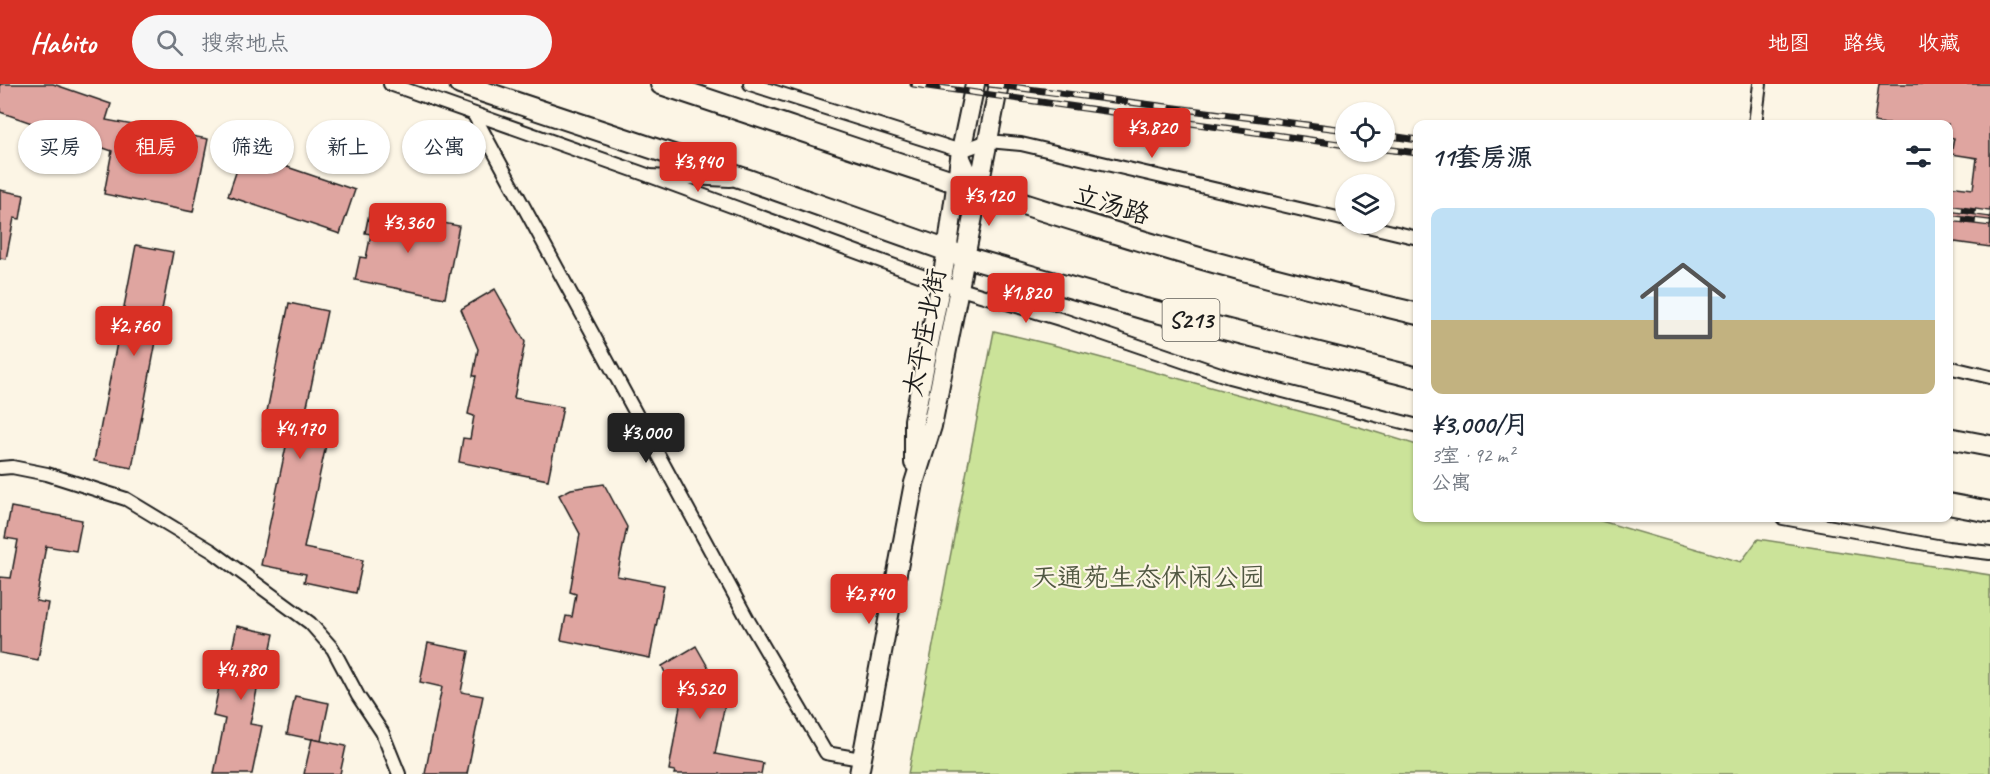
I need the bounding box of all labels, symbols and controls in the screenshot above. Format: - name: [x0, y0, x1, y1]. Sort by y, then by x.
- search box: [132, 15, 552, 69]
- text: Habito: [30, 25, 96, 60]
- icon: search: [153, 26, 186, 59]
- text: 搜索地点: [201, 29, 289, 57]
- text: 地图: [1768, 30, 1810, 56]
- text: 路线: [1843, 30, 1885, 56]
- text: 收藏: [1918, 30, 1960, 56]
- map controls: [1335, 102, 1395, 234]
- button: locate: [1335, 102, 1395, 162]
- pin: ¥3,820: [1103, 108, 1201, 159]
- text: ¥3,820: [1128, 115, 1176, 140]
- chip: 买房: [18, 120, 102, 174]
- chip: 租房: [114, 120, 198, 174]
- chip: 筛选: [210, 120, 294, 174]
- chip: 新上: [306, 120, 390, 174]
- chip: 公寓: [402, 120, 486, 174]
- icon: filters: [1902, 140, 1935, 173]
- text: 11套房源: [1431, 141, 1532, 174]
- pin: ¥3,940: [649, 142, 747, 193]
- text: ¥3,940: [674, 149, 722, 174]
- button: layers: [1335, 174, 1395, 234]
- pin: ¥3,120: [940, 176, 1038, 227]
- street label: 立汤路: [1070, 177, 1154, 232]
- text: ¥3,120: [965, 183, 1013, 208]
- pin: ¥3,360: [359, 203, 457, 254]
- text: ¥3,360: [383, 210, 433, 235]
- icon: home: [1629, 247, 1737, 355]
- street label: 太平庄北街: [896, 265, 953, 399]
- pin: ¥1,820: [977, 273, 1075, 324]
- text: ¥1,820: [1002, 280, 1050, 305]
- road number: S213: [1162, 299, 1220, 341]
- pin: ¥2,760: [85, 306, 183, 357]
- text: ¥2,760: [109, 313, 159, 338]
- text: ¥3,000/月: [1431, 408, 1529, 441]
- pin: ¥4,170: [251, 409, 349, 460]
- pin: ¥3,000: [597, 413, 695, 464]
- text: ¥4,170: [276, 416, 324, 441]
- text: ¥3,000: [622, 420, 670, 445]
- text: 3室 · 92 m²: [1431, 443, 1514, 468]
- text: 公寓: [1431, 470, 1471, 495]
- park label: 天通苑生态休闲公园: [1031, 561, 1265, 594]
- pin: ¥2,740: [820, 574, 918, 625]
- text: ¥2,740: [845, 581, 893, 606]
- pin: ¥4,780: [192, 650, 290, 701]
- text: ¥4,780: [217, 657, 265, 682]
- pin: ¥5,520: [651, 669, 749, 720]
- text: ¥5,520: [676, 676, 724, 701]

